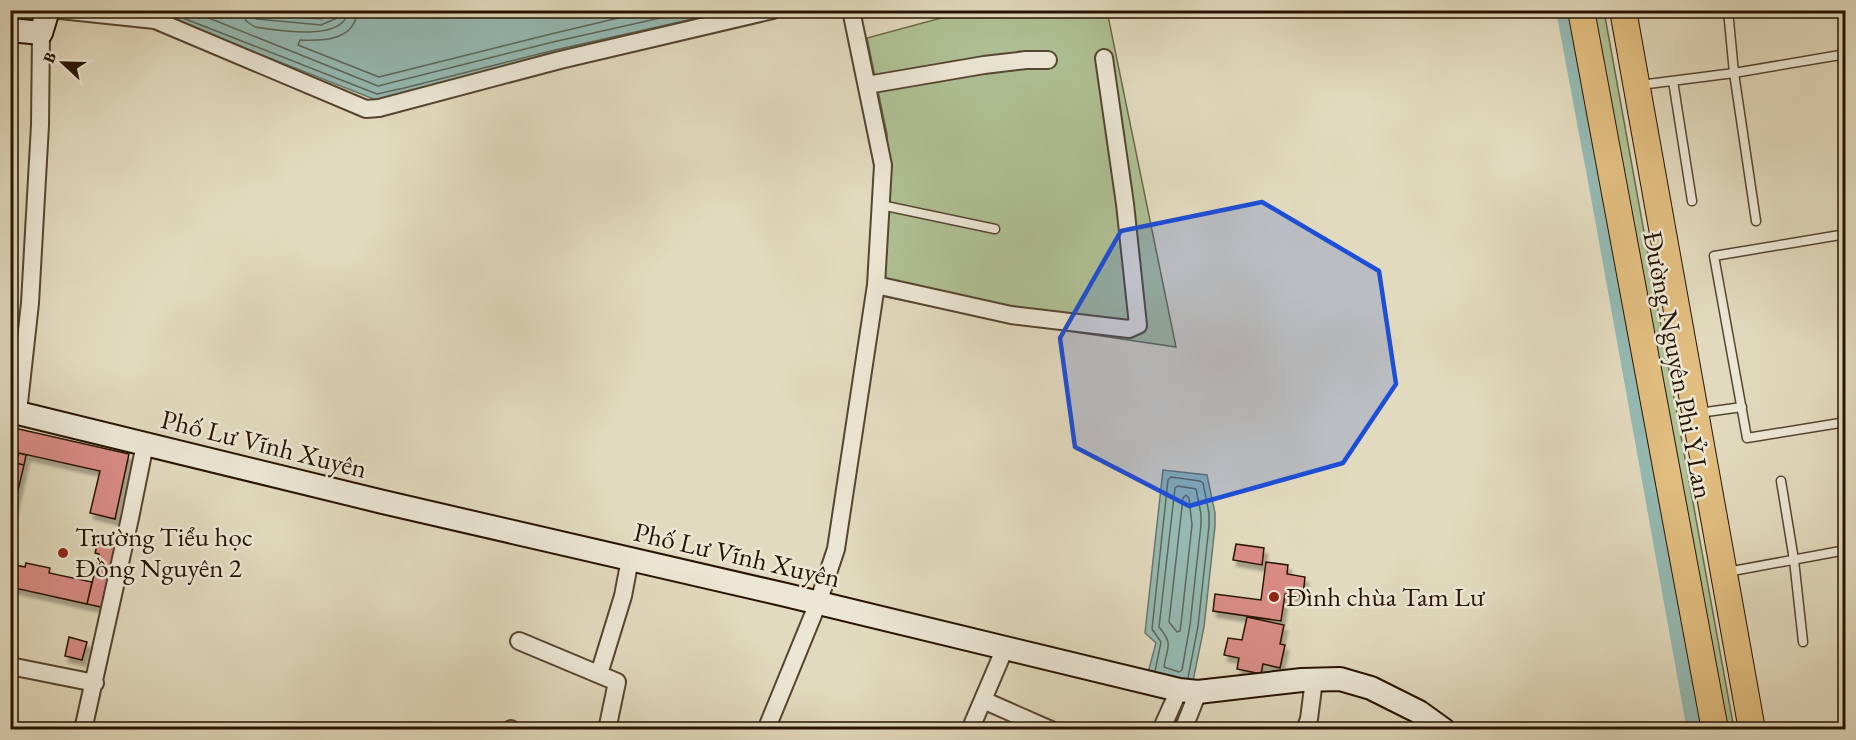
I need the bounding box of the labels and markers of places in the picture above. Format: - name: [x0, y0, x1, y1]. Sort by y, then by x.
- place label: Trường Tiểu học Đồng Nguyên 2: [75, 519, 253, 585]
- marker: Trường Tiểu học Đồng Nguyên 2: [56, 546, 70, 560]
- place label: Đình chùa Tam Lư: [1286, 579, 1486, 614]
- marker: Đình chùa Tam Lư: [1267, 590, 1281, 604]

